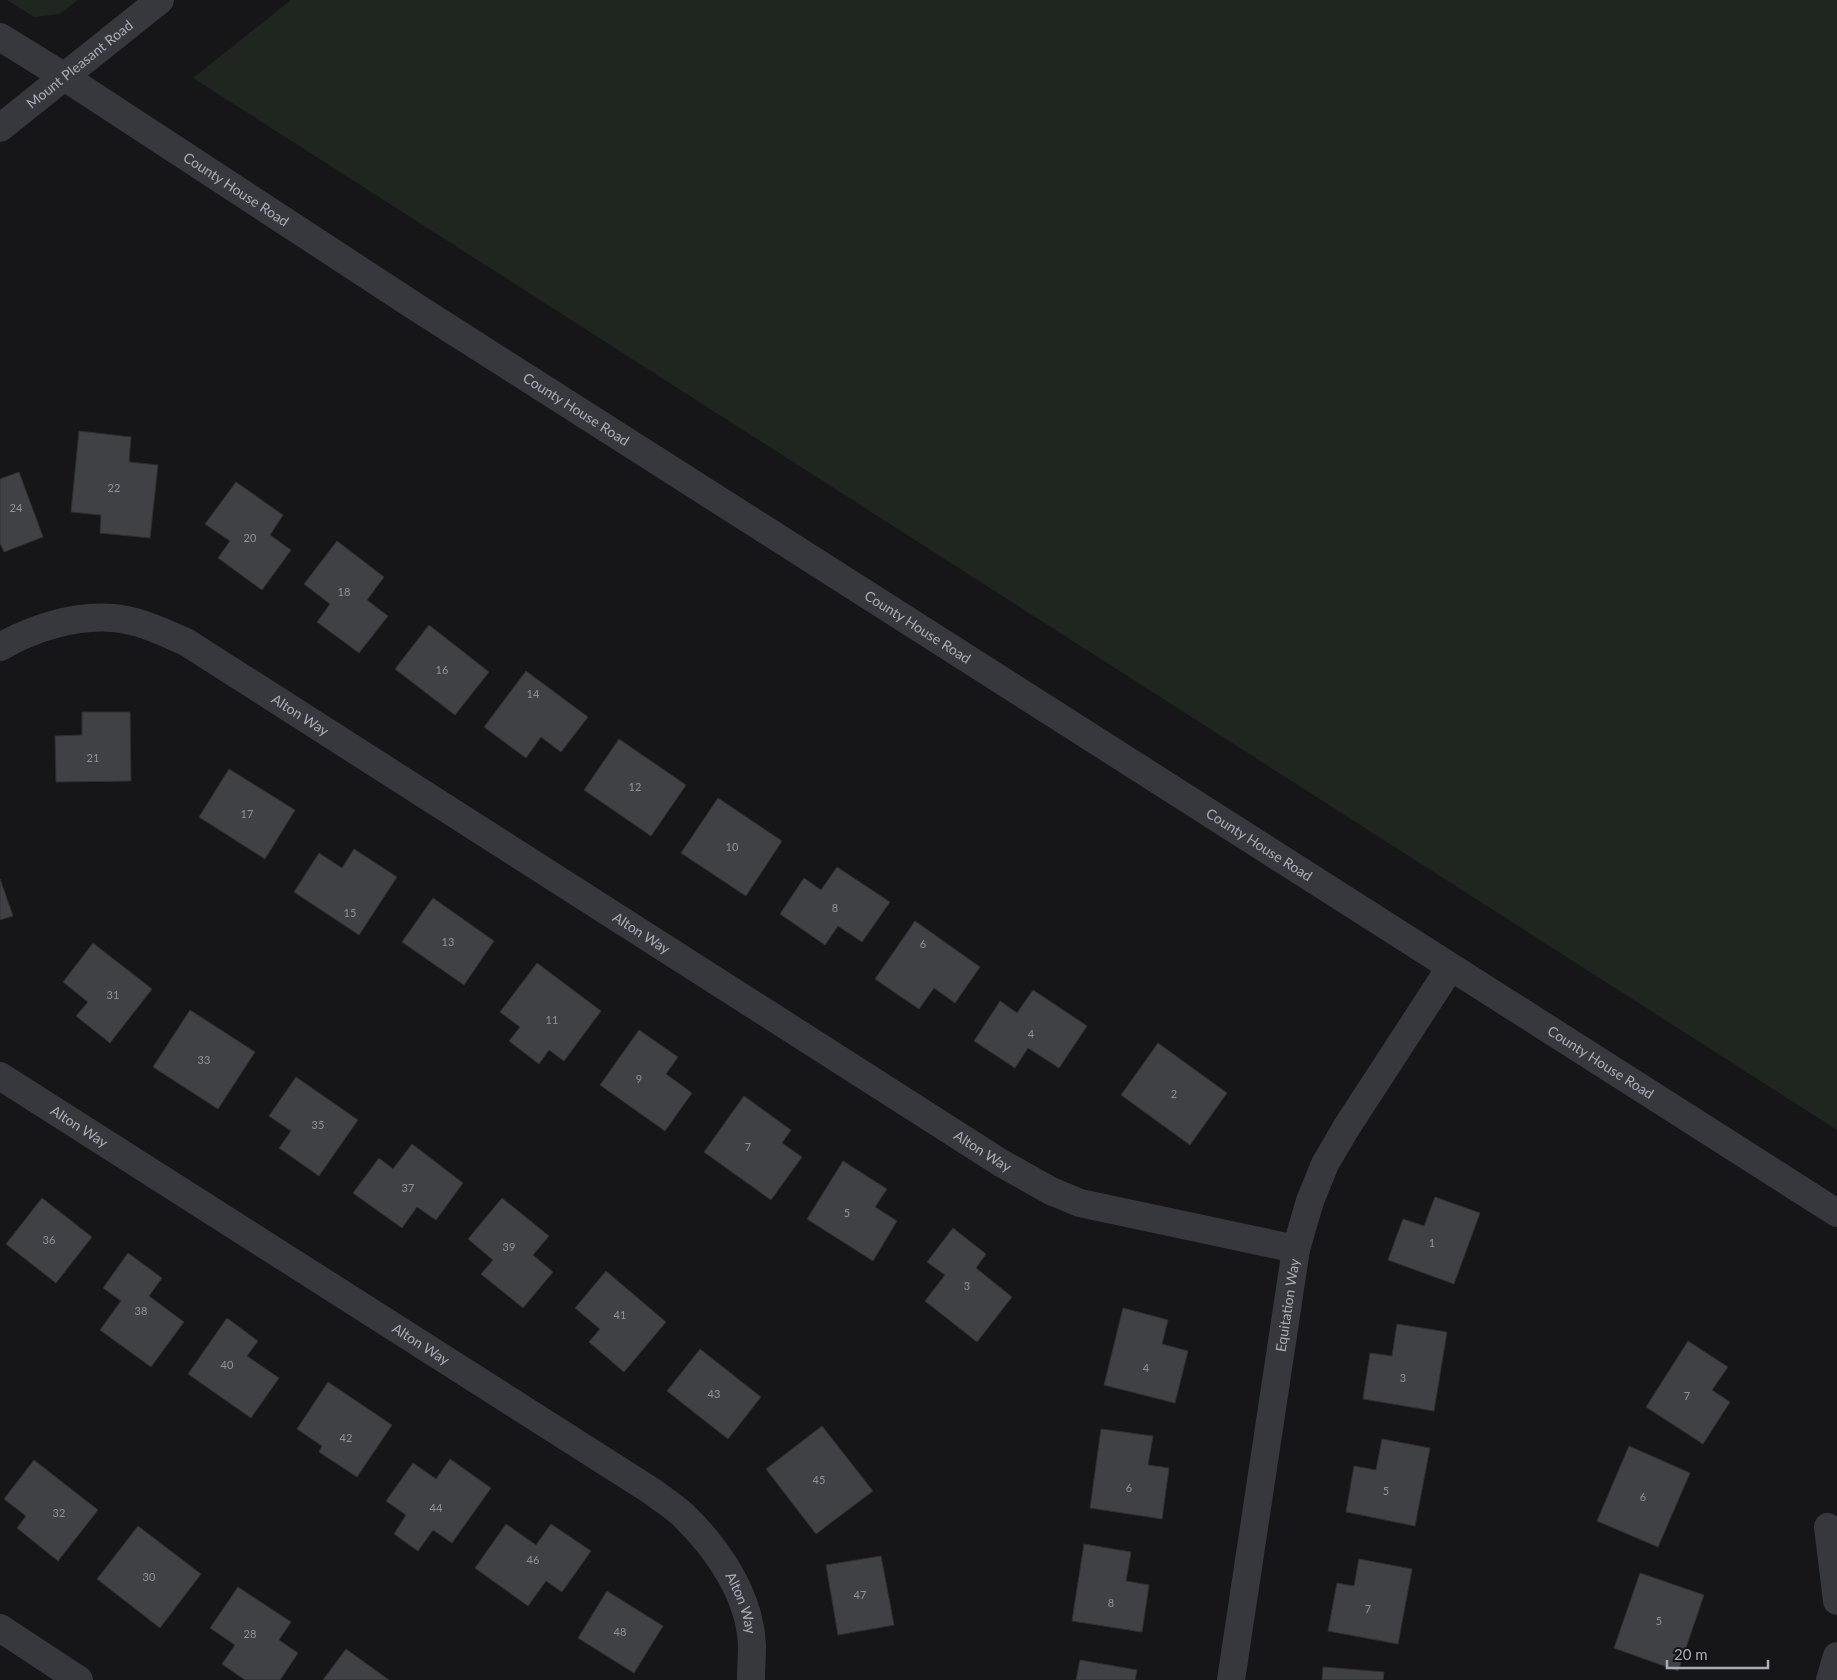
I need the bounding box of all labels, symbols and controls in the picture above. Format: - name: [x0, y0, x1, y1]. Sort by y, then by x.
- street label: Mount Pleasant Road: [23, 16, 136, 112]
- street label: County House Road: [180, 148, 292, 230]
- street label: County House Road: [520, 369, 633, 449]
- house number: 22: [108, 481, 120, 494]
- house number: 24: [10, 501, 23, 514]
- house number: 20: [244, 531, 257, 544]
- house number: 18: [338, 585, 350, 598]
- street label: County House Road: [862, 586, 974, 667]
- house number: 16: [436, 663, 448, 676]
- house number: 14: [527, 687, 540, 700]
- street label: Alton Way: [269, 690, 333, 740]
- house number: 21: [87, 751, 99, 764]
- house number: 12: [629, 780, 641, 793]
- street label: County House Road: [1203, 804, 1316, 884]
- house number: 17: [241, 807, 253, 820]
- house number: 10: [726, 840, 739, 853]
- house number: 8: [832, 901, 838, 914]
- house number: 15: [344, 906, 356, 919]
- street label: Alton Way: [610, 908, 674, 958]
- house number: 13: [442, 935, 454, 948]
- house number: 6: [920, 937, 926, 950]
- house number: 31: [107, 988, 119, 1001]
- house number: 11: [546, 1013, 558, 1026]
- street label: County House Road: [1545, 1022, 1657, 1102]
- house number: 4: [1028, 1027, 1035, 1040]
- house number: 33: [198, 1053, 210, 1066]
- house number: 9: [636, 1072, 642, 1085]
- house number: 2: [1171, 1087, 1177, 1100]
- street label: Alton Way: [48, 1102, 112, 1151]
- house number: 35: [312, 1118, 324, 1131]
- street label: Alton Way: [951, 1126, 1015, 1176]
- house number: 7: [745, 1140, 751, 1153]
- house number: 37: [402, 1181, 414, 1194]
- house number: 5: [844, 1206, 850, 1219]
- house number: 36: [43, 1233, 55, 1246]
- house number: 1: [1429, 1236, 1435, 1249]
- house number: 39: [503, 1240, 515, 1253]
- street label: Equitation Way: [1272, 1257, 1303, 1353]
- house number: 3: [964, 1279, 970, 1292]
- house number: 38: [135, 1304, 147, 1317]
- house number: 41: [614, 1308, 626, 1321]
- street label: Alton Way: [389, 1319, 454, 1369]
- house number: 40: [221, 1358, 234, 1371]
- house number: 4: [1143, 1361, 1150, 1374]
- house number: 3: [1400, 1371, 1406, 1384]
- house number: 43: [708, 1387, 720, 1400]
- house number: 7: [1684, 1389, 1690, 1402]
- house number: 42: [340, 1431, 352, 1444]
- house number: 45: [813, 1473, 825, 1486]
- house number: 6: [1126, 1481, 1132, 1494]
- house number: 5: [1383, 1484, 1389, 1497]
- house number: 6: [1640, 1490, 1646, 1503]
- house number: 44: [430, 1501, 443, 1514]
- house number: 32: [53, 1506, 65, 1519]
- house number: 46: [527, 1553, 539, 1566]
- street label: Alton Way: [722, 1569, 760, 1636]
- house number: 30: [143, 1570, 156, 1583]
- house number: 47: [854, 1588, 866, 1601]
- house number: 8: [1108, 1596, 1114, 1609]
- house number: 7: [1365, 1602, 1371, 1615]
- house number: 5: [1656, 1614, 1662, 1627]
- house number: 48: [614, 1625, 626, 1638]
- house number: 28: [244, 1627, 256, 1640]
- scale bar: [1667, 1638, 1768, 1670]
- text: 20 m: [1674, 1645, 1708, 1663]

